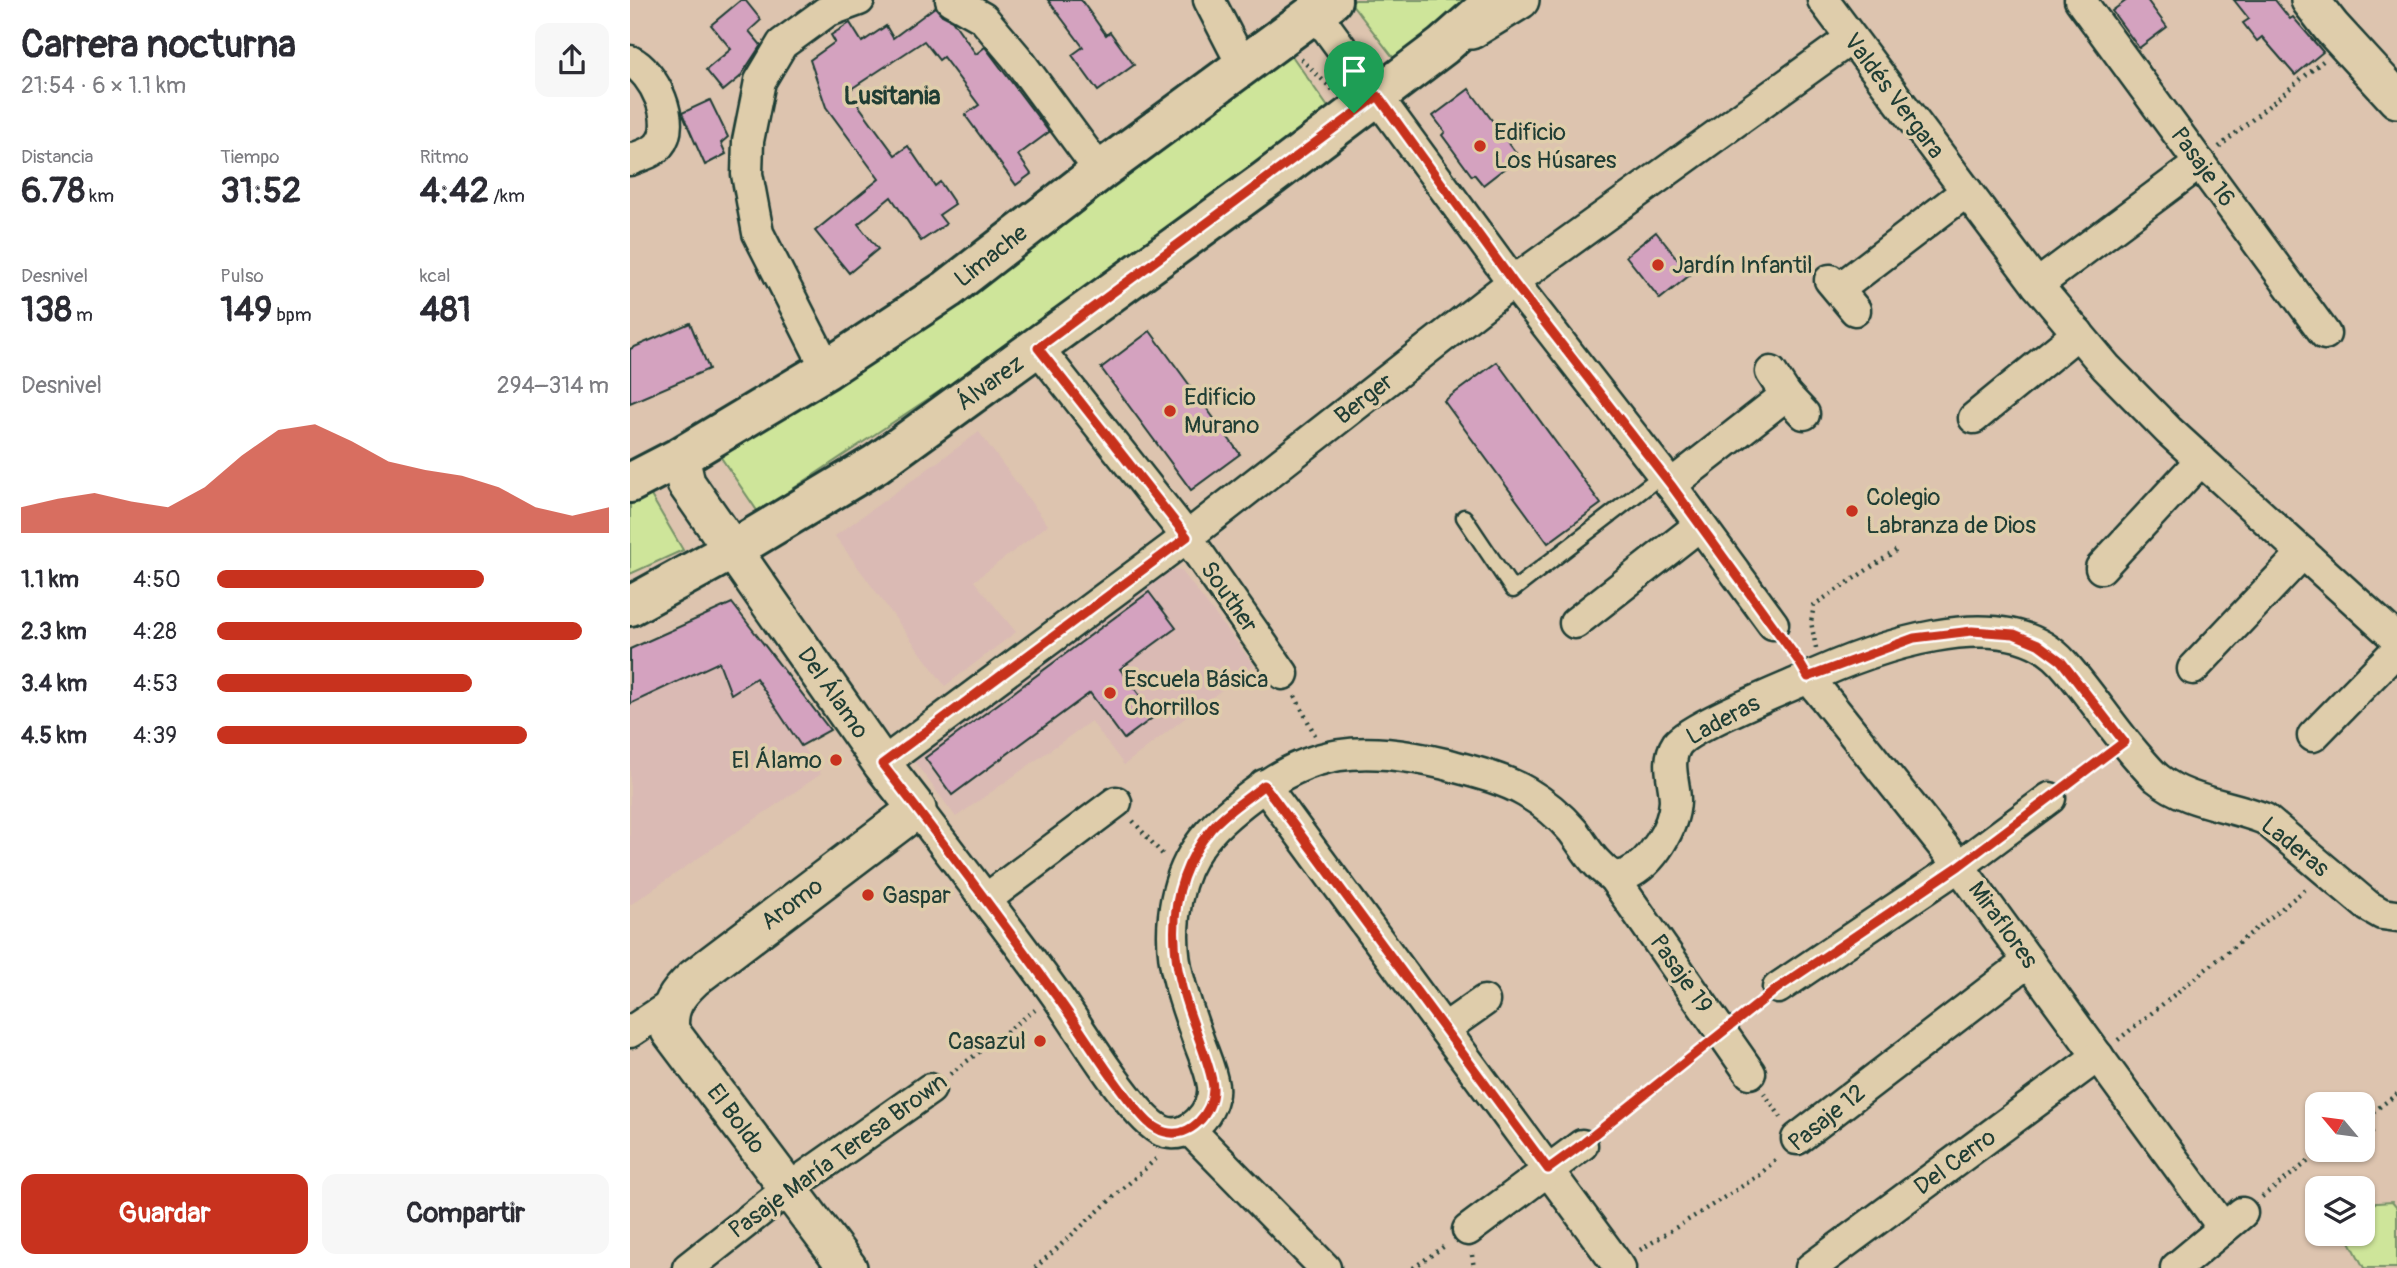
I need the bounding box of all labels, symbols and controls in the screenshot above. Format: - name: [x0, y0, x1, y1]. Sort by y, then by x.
- text: Carrera nocturna: [21, 21, 296, 69]
- button: share: [535, 23, 609, 97]
- street label: Valdés Vergara: [1837, 28, 1951, 164]
- pin: [1324, 41, 1384, 113]
- icon: arrive: [1335, 52, 1373, 90]
- text: 21:54 · 6 × 1.1 km: [21, 71, 186, 100]
- district label: Lusitania: [843, 80, 941, 112]
- place label: Edificio Los Húsares: [1494, 118, 1617, 175]
- street label: Pasaje 16: [2164, 122, 2242, 212]
- marker: Edificio Los Húsares: [1472, 138, 1488, 154]
- text: Distancia: [21, 145, 93, 169]
- text: Tiempo: [220, 145, 279, 169]
- text: Ritmo: [420, 145, 469, 169]
- text: 6.78: [21, 169, 85, 213]
- text: 31:52: [220, 169, 301, 213]
- text: 4:42: [420, 169, 489, 213]
- text: km: [85, 184, 114, 208]
- text: /km: [489, 184, 525, 208]
- street label: Limache: [949, 218, 1034, 294]
- place label: Jardín Infantil: [1672, 251, 1813, 280]
- marker: Jardín Infantil: [1650, 257, 1666, 273]
- text: Desnivel: [21, 264, 88, 288]
- text: Pulso: [220, 264, 264, 288]
- text: kcal: [420, 264, 451, 288]
- text: 138: [21, 288, 72, 332]
- text: 149: [220, 288, 272, 332]
- text: 481: [420, 288, 471, 332]
- text: m: [72, 303, 93, 327]
- text: bpm: [272, 303, 312, 327]
- street label: Álvarez: [951, 349, 1029, 417]
- street label: Berger: [1329, 367, 1399, 431]
- text: Desnivel: [21, 371, 102, 400]
- text: 294–314 m: [497, 371, 609, 400]
- place label: Edificio Murano: [1184, 383, 1259, 440]
- marker: Edificio Murano: [1162, 403, 1178, 419]
- place label: Colegio Labranza de Dios: [1866, 483, 2036, 540]
- marker: Colegio Labranza de Dios: [1844, 503, 1860, 519]
- street label: Souther: [1194, 556, 1264, 639]
- text: 1.1 km: [21, 565, 79, 594]
- text: 4:50: [133, 565, 181, 594]
- text: 2.3 km: [21, 617, 87, 646]
- text: 4:28: [133, 617, 177, 646]
- street label: Del Álamo: [791, 642, 875, 744]
- place label: Escuela Básica Chorrillos: [1124, 665, 1269, 722]
- text: 3.4 km: [21, 669, 87, 698]
- text: 4:53: [133, 669, 178, 698]
- marker: Escuela Básica Chorrillos: [1102, 685, 1118, 701]
- street label: Laderas: [1681, 689, 1765, 751]
- text: 4.5 km: [21, 721, 87, 750]
- text: 4:39: [133, 721, 177, 750]
- place label: El Álamo: [731, 746, 822, 775]
- marker: El Álamo: [828, 752, 844, 768]
- street label: Laderas: [2255, 811, 2335, 883]
- street label: Aromo: [755, 871, 829, 937]
- street label: Miraflores: [1962, 876, 2044, 974]
- place label: Gaspar: [882, 881, 951, 910]
- marker: Gaspar: [860, 887, 876, 903]
- street label: Pasaje 19: [1643, 929, 1719, 1019]
- place label: Casazul: [948, 1027, 1026, 1056]
- marker: Casazul: [1032, 1033, 1048, 1049]
- street label: Pasaje María Teresa Brown: [723, 1067, 953, 1245]
- street label: El Boldo: [700, 1078, 772, 1160]
- street label: Pasaje 12: [1783, 1078, 1871, 1158]
- north arrow: [2305, 1092, 2375, 1162]
- map controls: [2305, 1092, 2375, 1246]
- street label: Del Cerro: [1908, 1123, 2002, 1201]
- button: Guardar: [21, 1174, 308, 1254]
- button: Compartir: [322, 1174, 609, 1254]
- button: layers: [2305, 1176, 2375, 1246]

